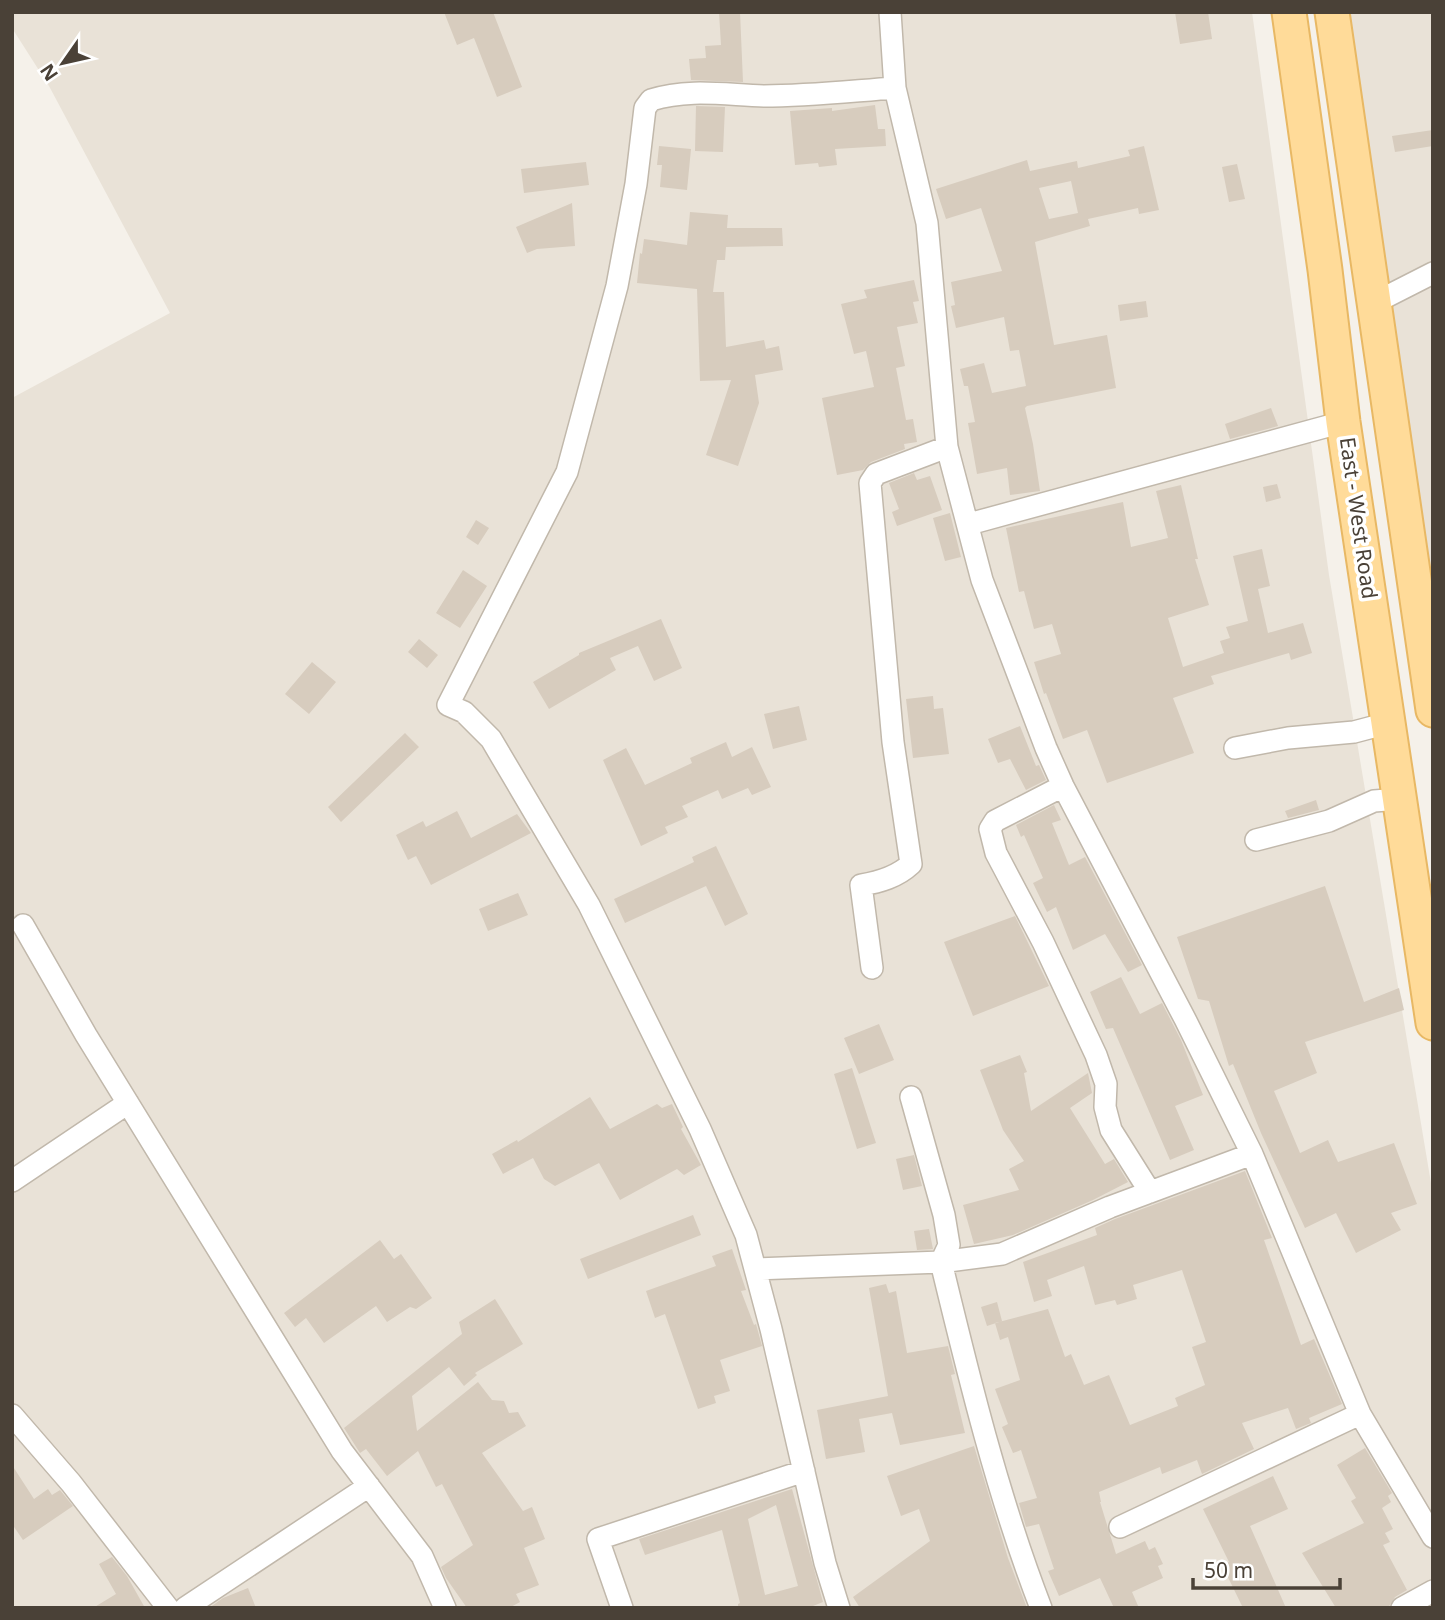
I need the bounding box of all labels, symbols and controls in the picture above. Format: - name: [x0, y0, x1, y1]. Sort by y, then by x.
- north arrow: [28, 28, 98, 98]
- text: N: [34, 59, 64, 86]
- street label: East - West Road: [1334, 435, 1384, 601]
- scale bar: [1193, 1546, 1340, 1590]
- text: 50 m: [1204, 1556, 1253, 1584]

